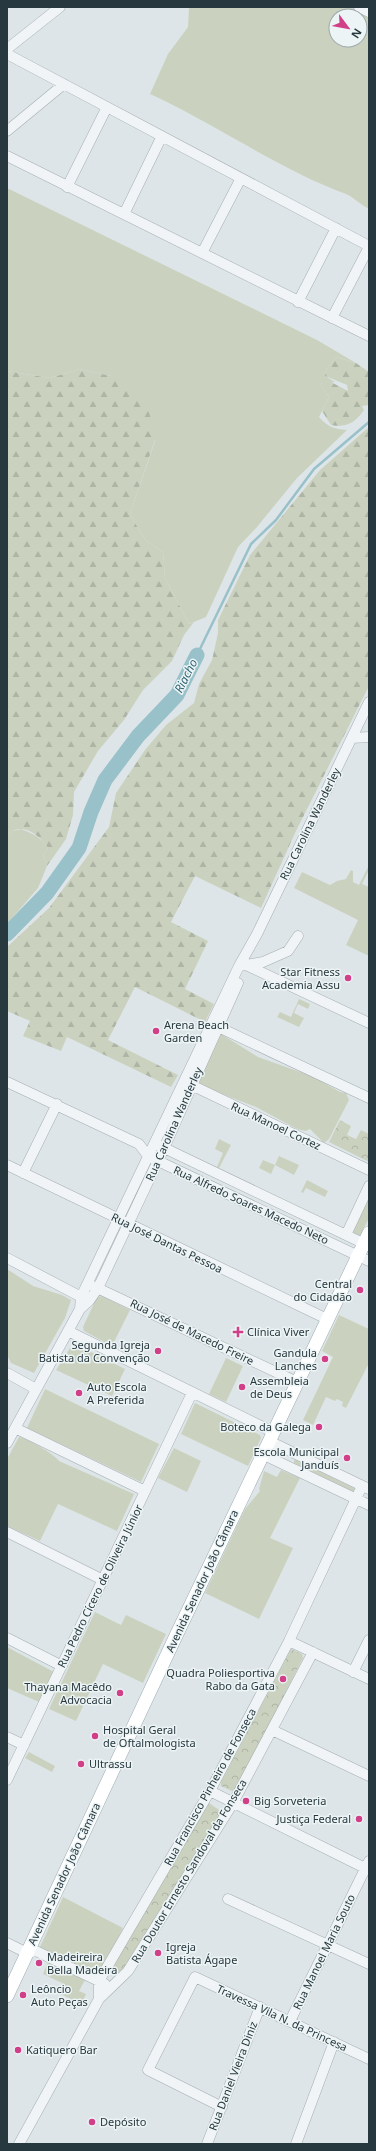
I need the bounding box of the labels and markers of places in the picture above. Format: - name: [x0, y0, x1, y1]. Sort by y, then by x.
- place label: Star Fitness Academia Assu: [262, 964, 340, 992]
- marker: Star Fitness Academia Assu: [343, 973, 353, 983]
- place label: Arena Beach Garden: [164, 1017, 229, 1045]
- marker: Arena Beach Garden: [151, 1026, 161, 1036]
- place label: Central do Cidadão: [293, 1276, 352, 1304]
- marker: Central do Cidadão: [355, 1285, 365, 1295]
- place label: Clínica Viver: [247, 1324, 310, 1339]
- marker: Clínica Viver: [232, 1326, 244, 1338]
- place label: Segunda Igreja Batista da Convenção: [39, 1337, 150, 1365]
- place label: Gandula Lanches: [273, 1345, 317, 1373]
- marker: Segunda Igreja Batista da Convenção: [153, 1346, 163, 1356]
- marker: Gandula Lanches: [320, 1354, 330, 1364]
- place label: Assembleia de Deus: [250, 1373, 309, 1401]
- place label: Auto Escola A Preferida: [87, 1379, 147, 1407]
- marker: Assembleia de Deus: [237, 1382, 247, 1392]
- marker: Auto Escola A Preferida: [74, 1388, 84, 1398]
- place label: Boteco da Galega: [220, 1419, 311, 1434]
- marker: Boteco da Galega: [314, 1422, 324, 1432]
- place label: Escola Municipal Janduís: [254, 1444, 339, 1472]
- marker: Escola Municipal Janduís: [342, 1453, 352, 1463]
- place label: Quadra Poliesportiva Rabo da Gata: [166, 1665, 275, 1693]
- marker: Quadra Poliesportiva Rabo da Gata: [278, 1674, 288, 1684]
- place label: Thayana Macêdo Advocacia: [24, 1679, 112, 1707]
- marker: Thayana Macêdo Advocacia: [115, 1688, 125, 1698]
- place label: Hospital Geral de Oftalmologista: [103, 1722, 196, 1750]
- marker: Hospital Geral de Oftalmologista: [90, 1731, 100, 1741]
- place label: Ultrassu: [89, 1756, 132, 1771]
- marker: Ultrassu: [76, 1759, 86, 1769]
- place label: Big Sorveteria: [254, 1793, 326, 1808]
- marker: Big Sorveteria: [241, 1796, 251, 1806]
- place label: Justiça Federal: [276, 1811, 351, 1826]
- marker: Justiça Federal: [354, 1814, 364, 1824]
- place label: Igreja Batista Ágape: [166, 1939, 237, 1967]
- marker: Igreja Batista Ágape: [153, 1948, 163, 1958]
- place label: Madeireira Bella Madeira: [47, 1949, 118, 1977]
- marker: Madeireira Bella Madeira: [34, 1958, 44, 1968]
- place label: Leôncio Auto Peças: [31, 1981, 88, 2009]
- marker: Leôncio Auto Peças: [18, 1990, 28, 2000]
- place label: Katiquero Bar: [26, 2042, 98, 2057]
- marker: Katiquero Bar: [13, 2045, 23, 2055]
- place label: Depósito: [100, 2114, 147, 2129]
- marker: Depósito: [87, 2117, 97, 2127]

